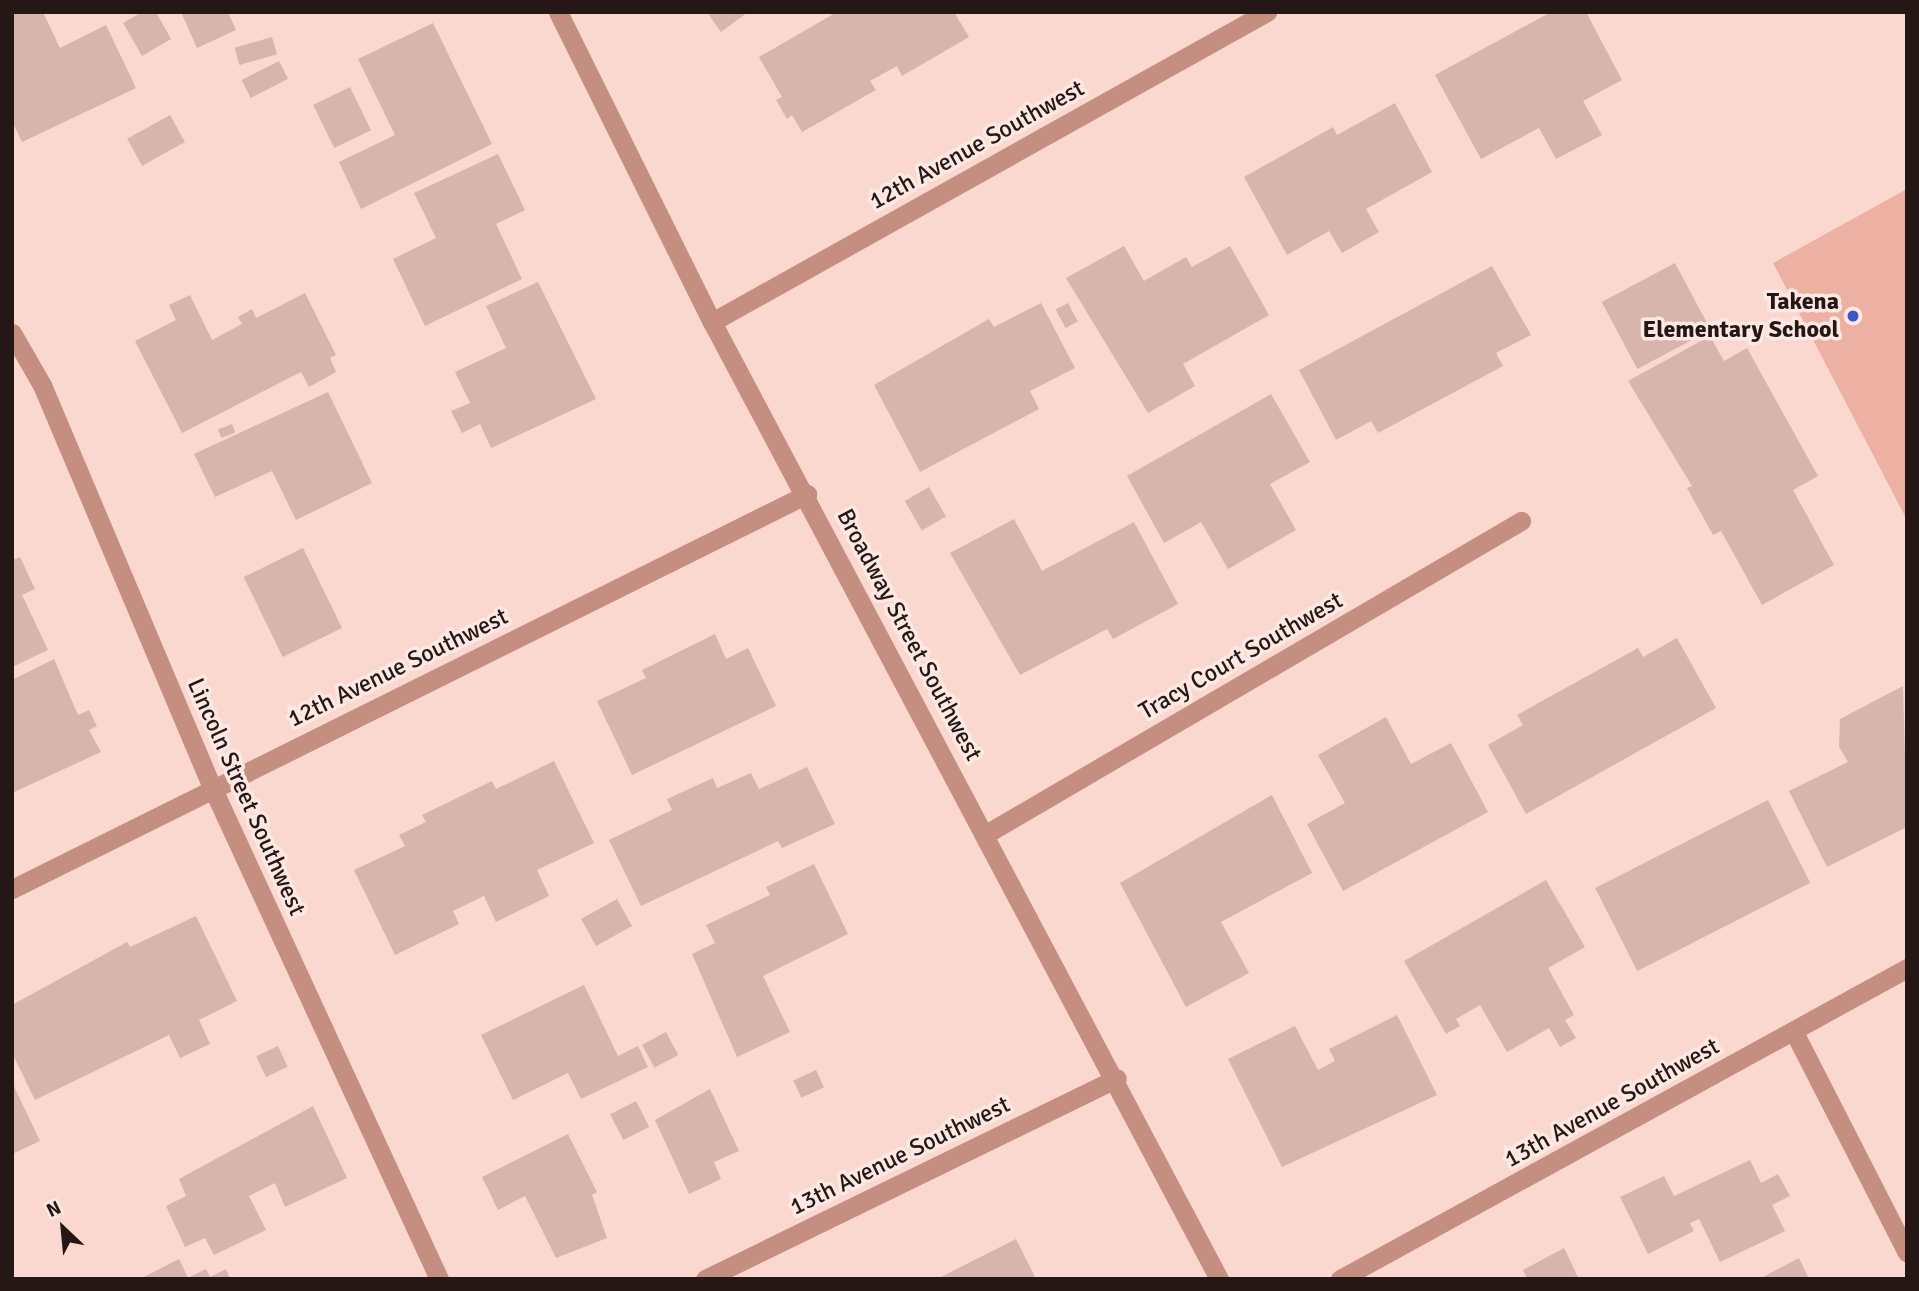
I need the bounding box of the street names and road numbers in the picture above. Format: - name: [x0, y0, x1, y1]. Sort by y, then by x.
- street label: 12th Avenue Southwest: [865, 74, 1089, 216]
- street label: Broadway Street Southwest: [830, 504, 988, 766]
- street label: Tracy Court Southwest: [1134, 586, 1348, 726]
- street label: 12th Avenue Southwest: [283, 602, 513, 734]
- street label: Lincoln Street Southwest: [181, 674, 311, 920]
- street label: 13th Avenue Southwest: [1500, 1032, 1724, 1174]
- street label: 13th Avenue Southwest: [785, 1090, 1015, 1222]

